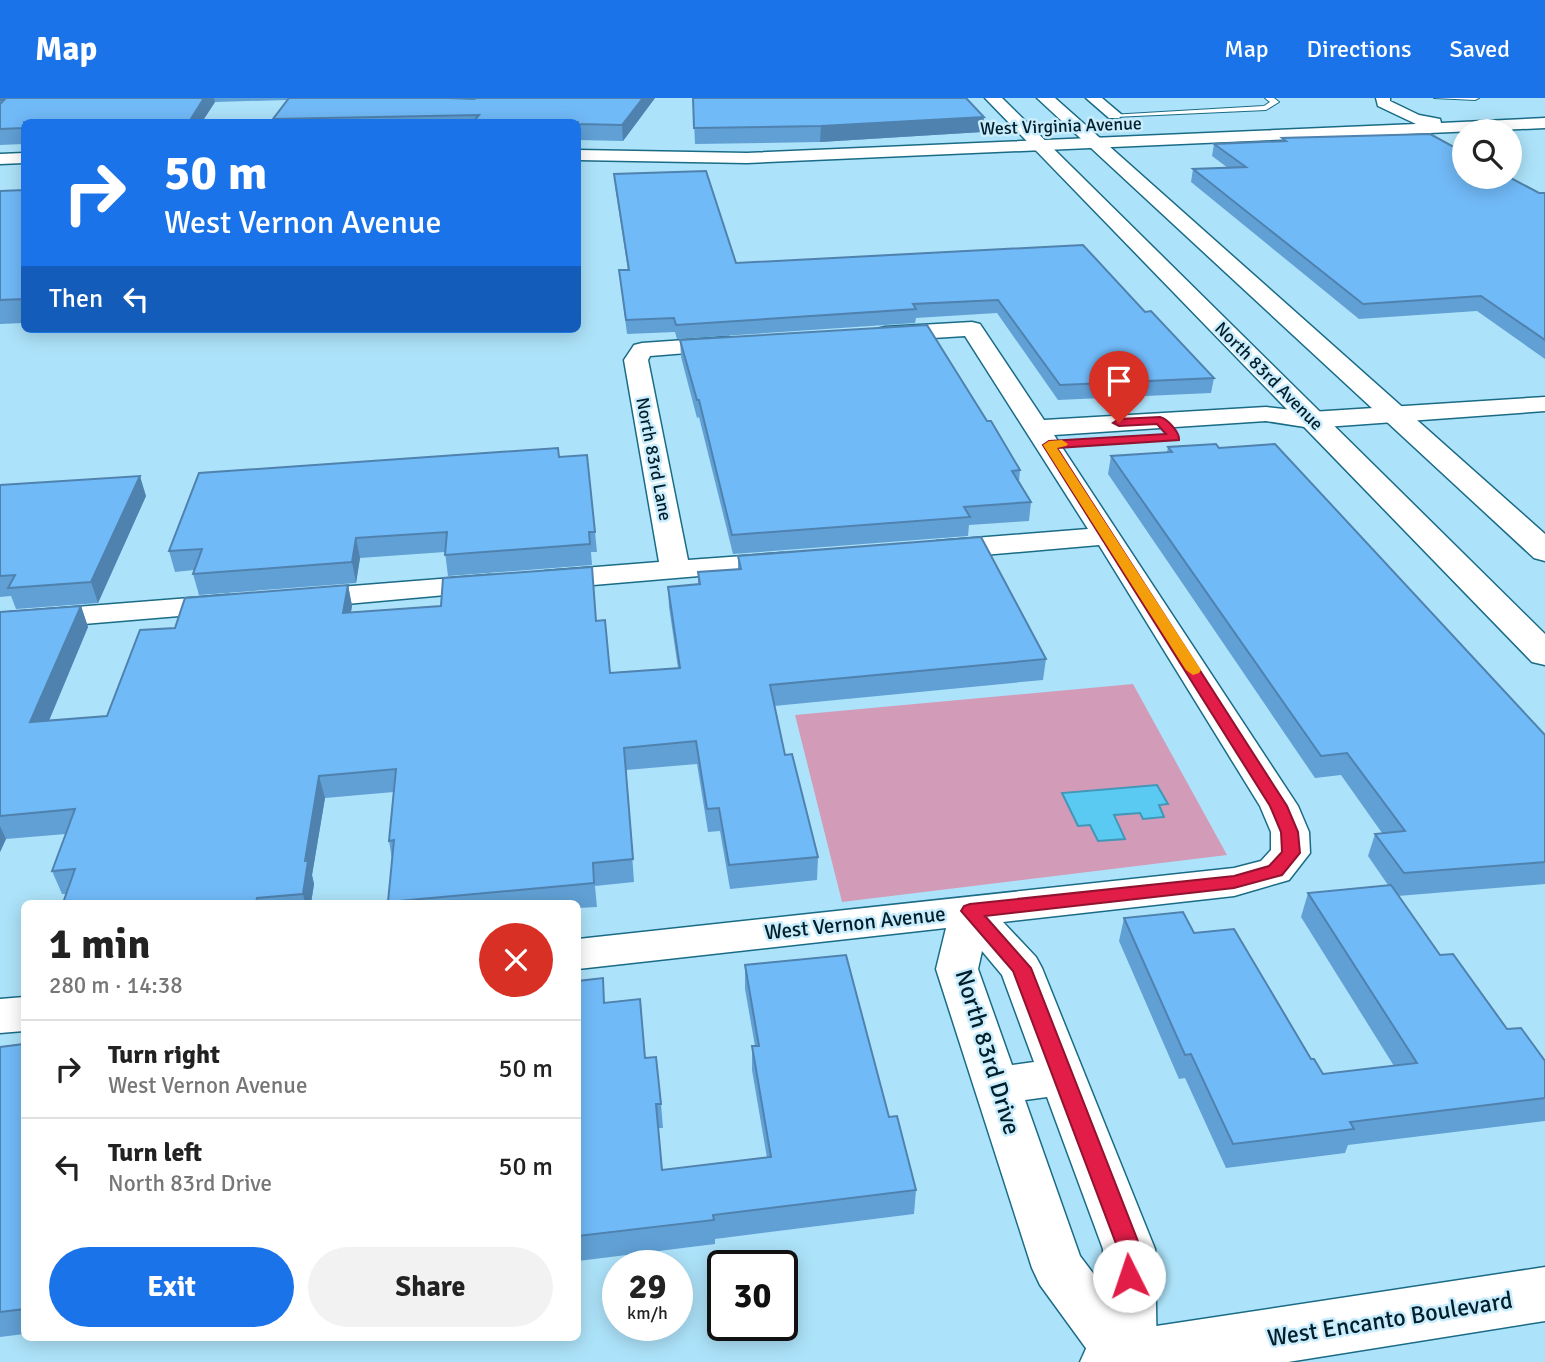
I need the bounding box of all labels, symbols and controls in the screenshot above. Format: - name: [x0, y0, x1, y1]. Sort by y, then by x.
- text: Map: [35, 29, 97, 70]
- text: Map: [1224, 34, 1269, 64]
- text: Directions: [1307, 34, 1412, 64]
- text: Saved: [1450, 34, 1510, 64]
- street label: West Virginia Avenue: [980, 112, 1142, 140]
- map controls: [1452, 119, 1522, 189]
- button: search: [1452, 119, 1522, 189]
- text: 50 m: [164, 143, 267, 203]
- icon: right: [49, 147, 140, 238]
- text: West Vernon Avenue: [164, 203, 441, 242]
- icon: left: [117, 280, 155, 318]
- text: Then: [49, 283, 103, 315]
- street label: North 83rd Avenue: [1210, 317, 1328, 435]
- pin: [1089, 351, 1149, 423]
- icon: arrive: [1100, 362, 1138, 400]
- street label: North 83rd Lane: [631, 395, 677, 523]
- street label: West Vernon Avenue: [763, 901, 947, 945]
- text: 1 min: [49, 919, 150, 970]
- button: close: [479, 923, 553, 997]
- street label: North 83rd Drive: [949, 966, 1027, 1138]
- text: 280 m · 14:38: [49, 971, 183, 1000]
- text: Turn right: [108, 1039, 220, 1071]
- icon: right: [49, 1050, 87, 1088]
- text: 50 m: [498, 1053, 553, 1085]
- text: West Vernon Avenue: [108, 1071, 307, 1100]
- text: Turn left: [108, 1137, 202, 1169]
- icon: left: [49, 1148, 87, 1186]
- text: 50 m: [498, 1151, 553, 1183]
- text: North 83rd Drive: [108, 1169, 272, 1198]
- position arrow: [1092, 1239, 1166, 1313]
- button: Exit: [49, 1247, 294, 1327]
- button: Share: [308, 1247, 553, 1327]
- speed limit sign: 30: [707, 1250, 798, 1341]
- text: 29: [629, 1265, 666, 1308]
- street label: West Encanto Boulevard: [1265, 1285, 1515, 1353]
- text: km/h: [627, 1302, 668, 1324]

